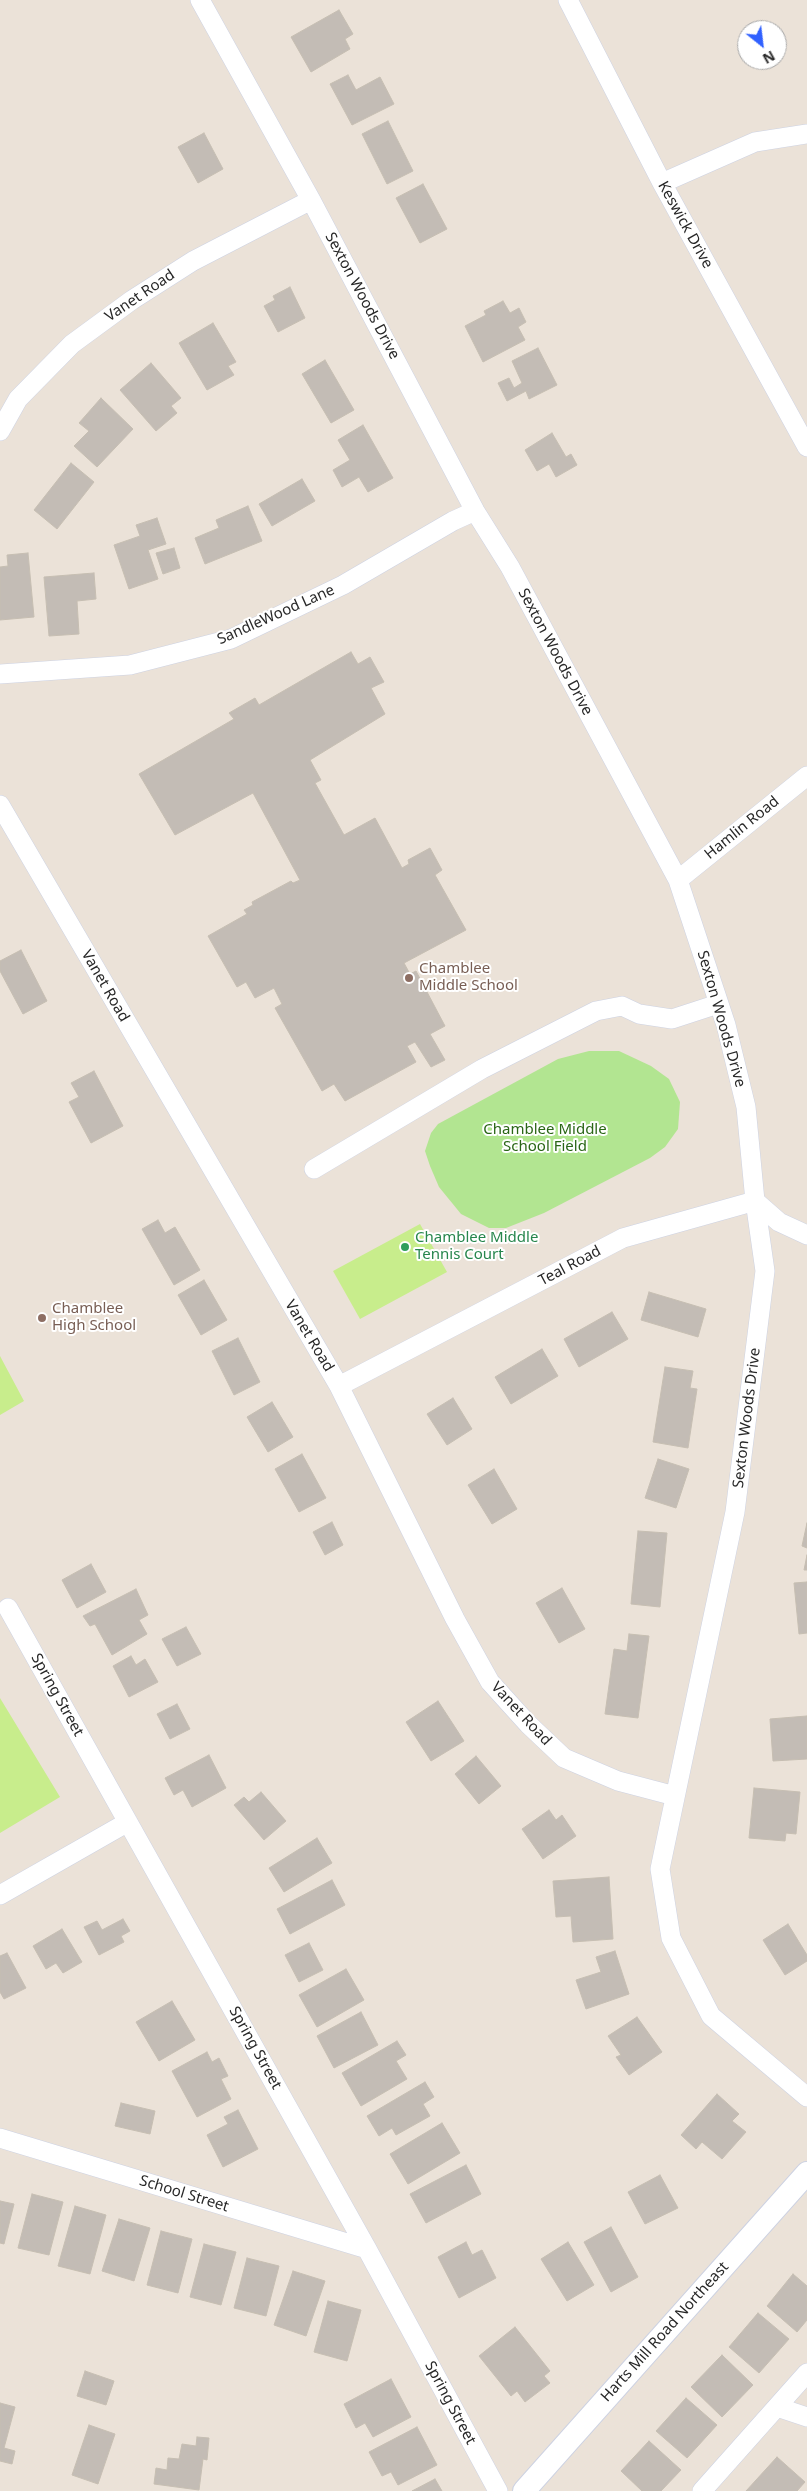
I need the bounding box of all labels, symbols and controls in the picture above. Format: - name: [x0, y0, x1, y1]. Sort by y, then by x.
- north arrow: [737, 20, 787, 70]
- text: N: [759, 47, 779, 69]
- street label: Keswick Drive: [654, 178, 716, 272]
- street label: Sexton Woods Drive: [321, 229, 403, 363]
- street label: Vanet Road: [102, 266, 178, 326]
- street label: SandleWood Lane: [215, 581, 337, 649]
- street label: Sexton Woods Drive: [514, 585, 596, 719]
- street label: Hamlin Road: [701, 793, 783, 863]
- street label: Vanet Road: [77, 947, 133, 1025]
- street label: Sexton Woods Drive: [693, 949, 749, 1089]
- place label: Chamblee Middle School: [419, 960, 518, 995]
- marker: Chamblee Middle School: [403, 972, 415, 984]
- park label: Chamblee Middle School Field: [483, 1121, 607, 1156]
- place label: Chamblee Middle Tennis Court: [415, 1229, 538, 1264]
- marker: Chamblee Middle Tennis Court: [399, 1241, 411, 1253]
- street label: Teal Road: [536, 1242, 604, 1290]
- street label: Vanet Road: [281, 1297, 337, 1375]
- place label: Chamblee High School: [52, 1300, 136, 1335]
- marker: Chamblee High School: [36, 1312, 48, 1324]
- street label: Sexton Woods Drive: [729, 1347, 765, 1489]
- street label: Spring Street: [27, 1650, 87, 1740]
- street label: Vanet Road: [487, 1679, 555, 1749]
- street label: Spring Street: [225, 2003, 285, 2093]
- street label: School Street: [137, 2172, 231, 2216]
- street label: Harts Mill Road Northeast: [597, 2258, 733, 2406]
- street label: Spring Street: [421, 2358, 479, 2448]

